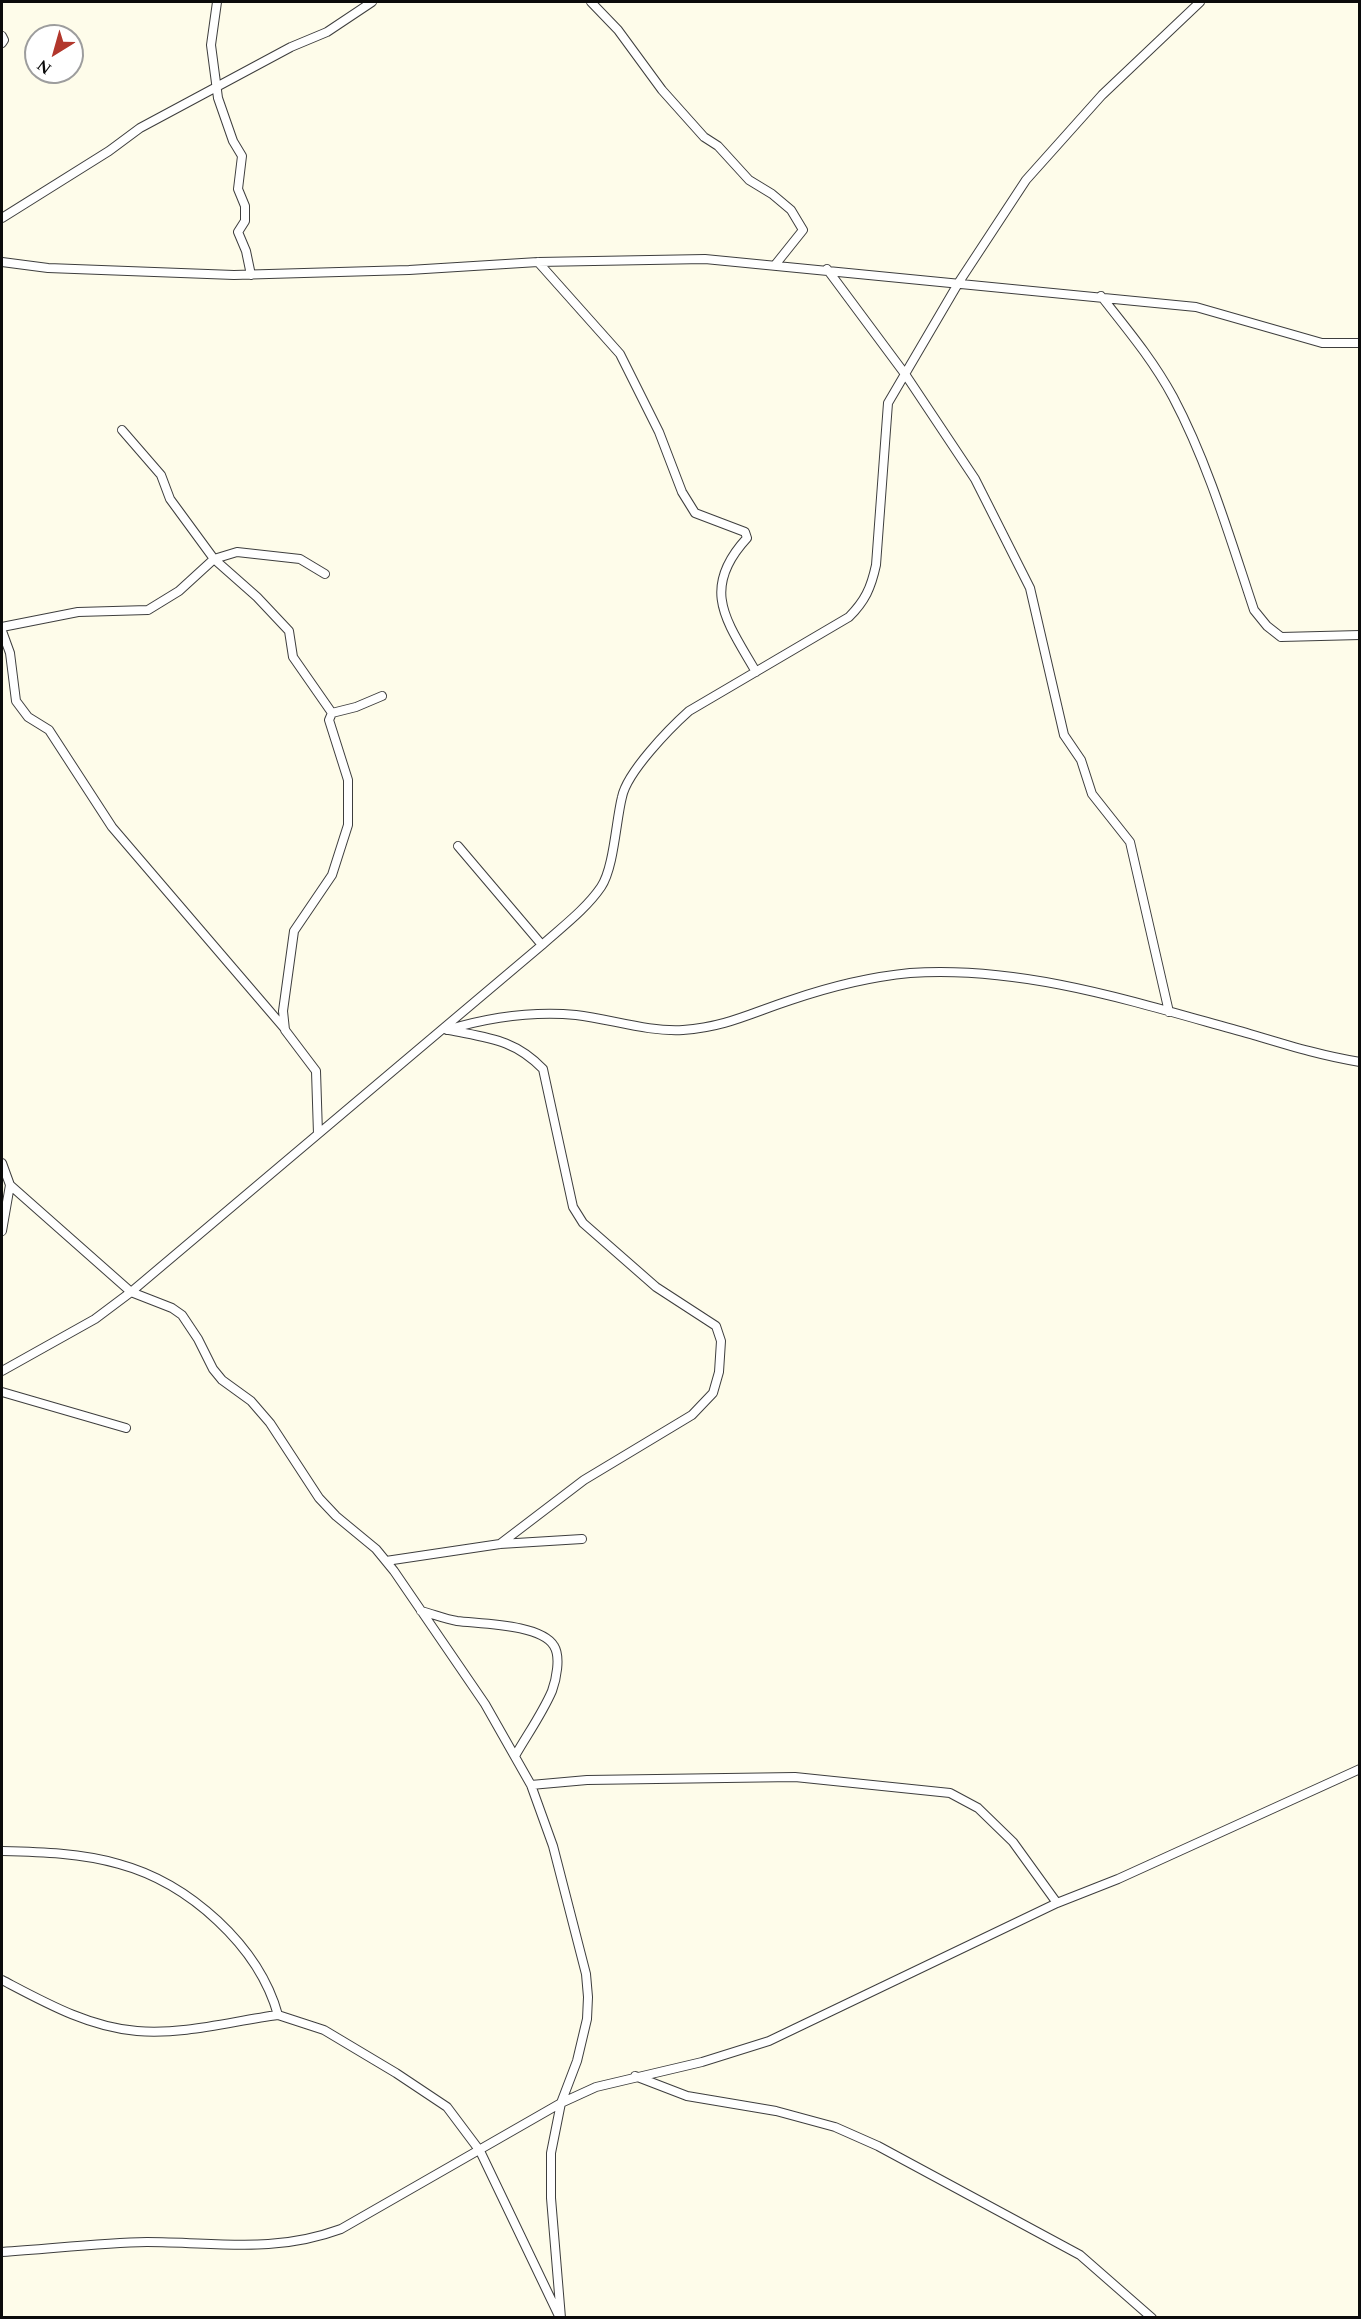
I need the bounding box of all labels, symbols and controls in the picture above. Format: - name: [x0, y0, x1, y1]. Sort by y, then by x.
- north arrow: [24, 24, 84, 84]
- text: N: [32, 53, 57, 80]

